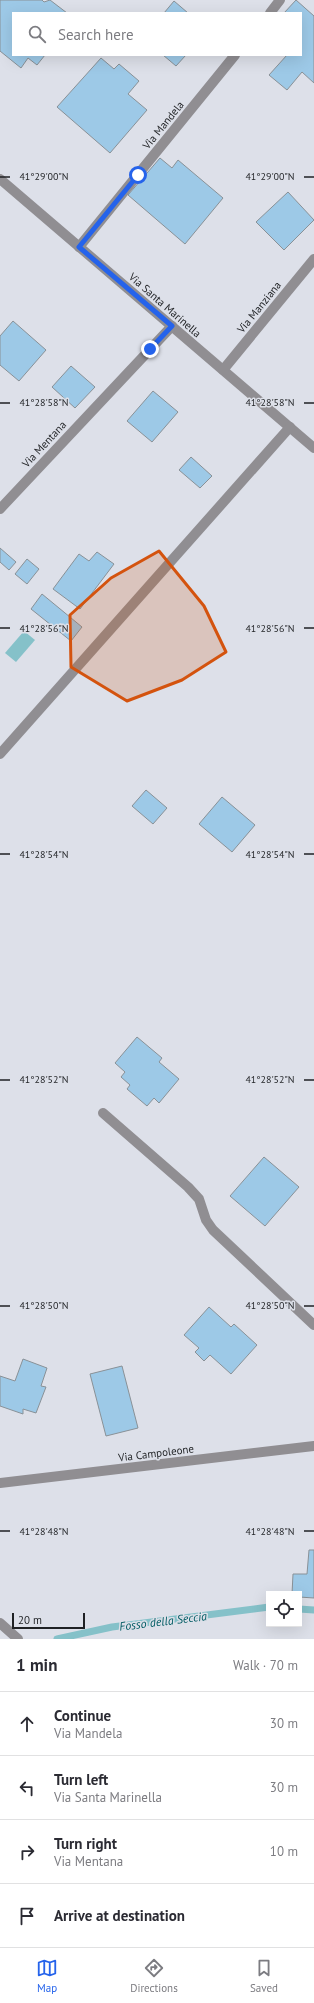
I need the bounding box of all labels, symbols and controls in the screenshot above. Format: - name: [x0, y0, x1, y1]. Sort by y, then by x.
- search box: [12, 12, 302, 56]
- icon: search: [26, 23, 48, 45]
- text: Search here: [58, 25, 134, 44]
- street label: Via Mandela: [139, 98, 187, 153]
- route start: [129, 166, 147, 184]
- text: 41°29'00"N: [19, 170, 69, 183]
- text: 41°29'00"N: [245, 170, 295, 183]
- street label: Via Santa Marinella: [125, 269, 204, 340]
- street label: Via Manziana: [233, 278, 284, 336]
- route end: [141, 340, 159, 358]
- text: 41°28'58"N: [19, 396, 69, 409]
- text: 41°28'58"N: [245, 396, 295, 409]
- street label: Via Mentana: [18, 418, 69, 471]
- text: 41°28'56"N: [19, 622, 69, 635]
- text: 41°28'56"N: [245, 622, 295, 635]
- text: 41°28'54"N: [19, 848, 69, 861]
- text: 41°28'54"N: [245, 848, 295, 861]
- text: 41°28'52"N: [19, 1073, 69, 1086]
- text: 41°28'52"N: [245, 1073, 295, 1086]
- text: 41°28'50"N: [19, 1299, 69, 1312]
- text: 41°28'50"N: [245, 1299, 295, 1312]
- street label: Via Campoleone: [116, 1441, 195, 1465]
- text: 41°28'48"N: [19, 1525, 69, 1538]
- text: 41°28'48"N: [245, 1525, 295, 1538]
- map controls: [266, 1591, 302, 1627]
- button: locate: [266, 1591, 302, 1627]
- water label: Fosso della Seccia: [118, 1608, 208, 1634]
- scale bar: [12, 1611, 85, 1630]
- text: 20 m: [18, 1613, 42, 1627]
- text: 1 min: [16, 1654, 57, 1676]
- text: Walk · 70 m: [233, 1657, 298, 1674]
- text: Continue: [54, 1706, 111, 1725]
- icon: ahead: [16, 1713, 38, 1735]
- text: 30 m: [270, 1715, 298, 1732]
- text: Via Mandela: [54, 1725, 122, 1742]
- text: Turn left: [54, 1770, 108, 1789]
- icon: left: [16, 1777, 38, 1799]
- text: 30 m: [270, 1779, 298, 1796]
- text: Via Santa Marinella: [54, 1789, 162, 1806]
- text: Turn right: [54, 1834, 117, 1853]
- icon: right: [16, 1841, 38, 1863]
- text: 10 m: [270, 1843, 298, 1860]
- text: Via Mentana: [54, 1853, 123, 1870]
- icon: arrive: [16, 1905, 38, 1927]
- text: Arrive at destination: [54, 1906, 185, 1925]
- tab: Map: [36, 1957, 58, 1995]
- tab: Directions: [130, 1957, 178, 1995]
- tab: Saved: [250, 1957, 278, 1995]

